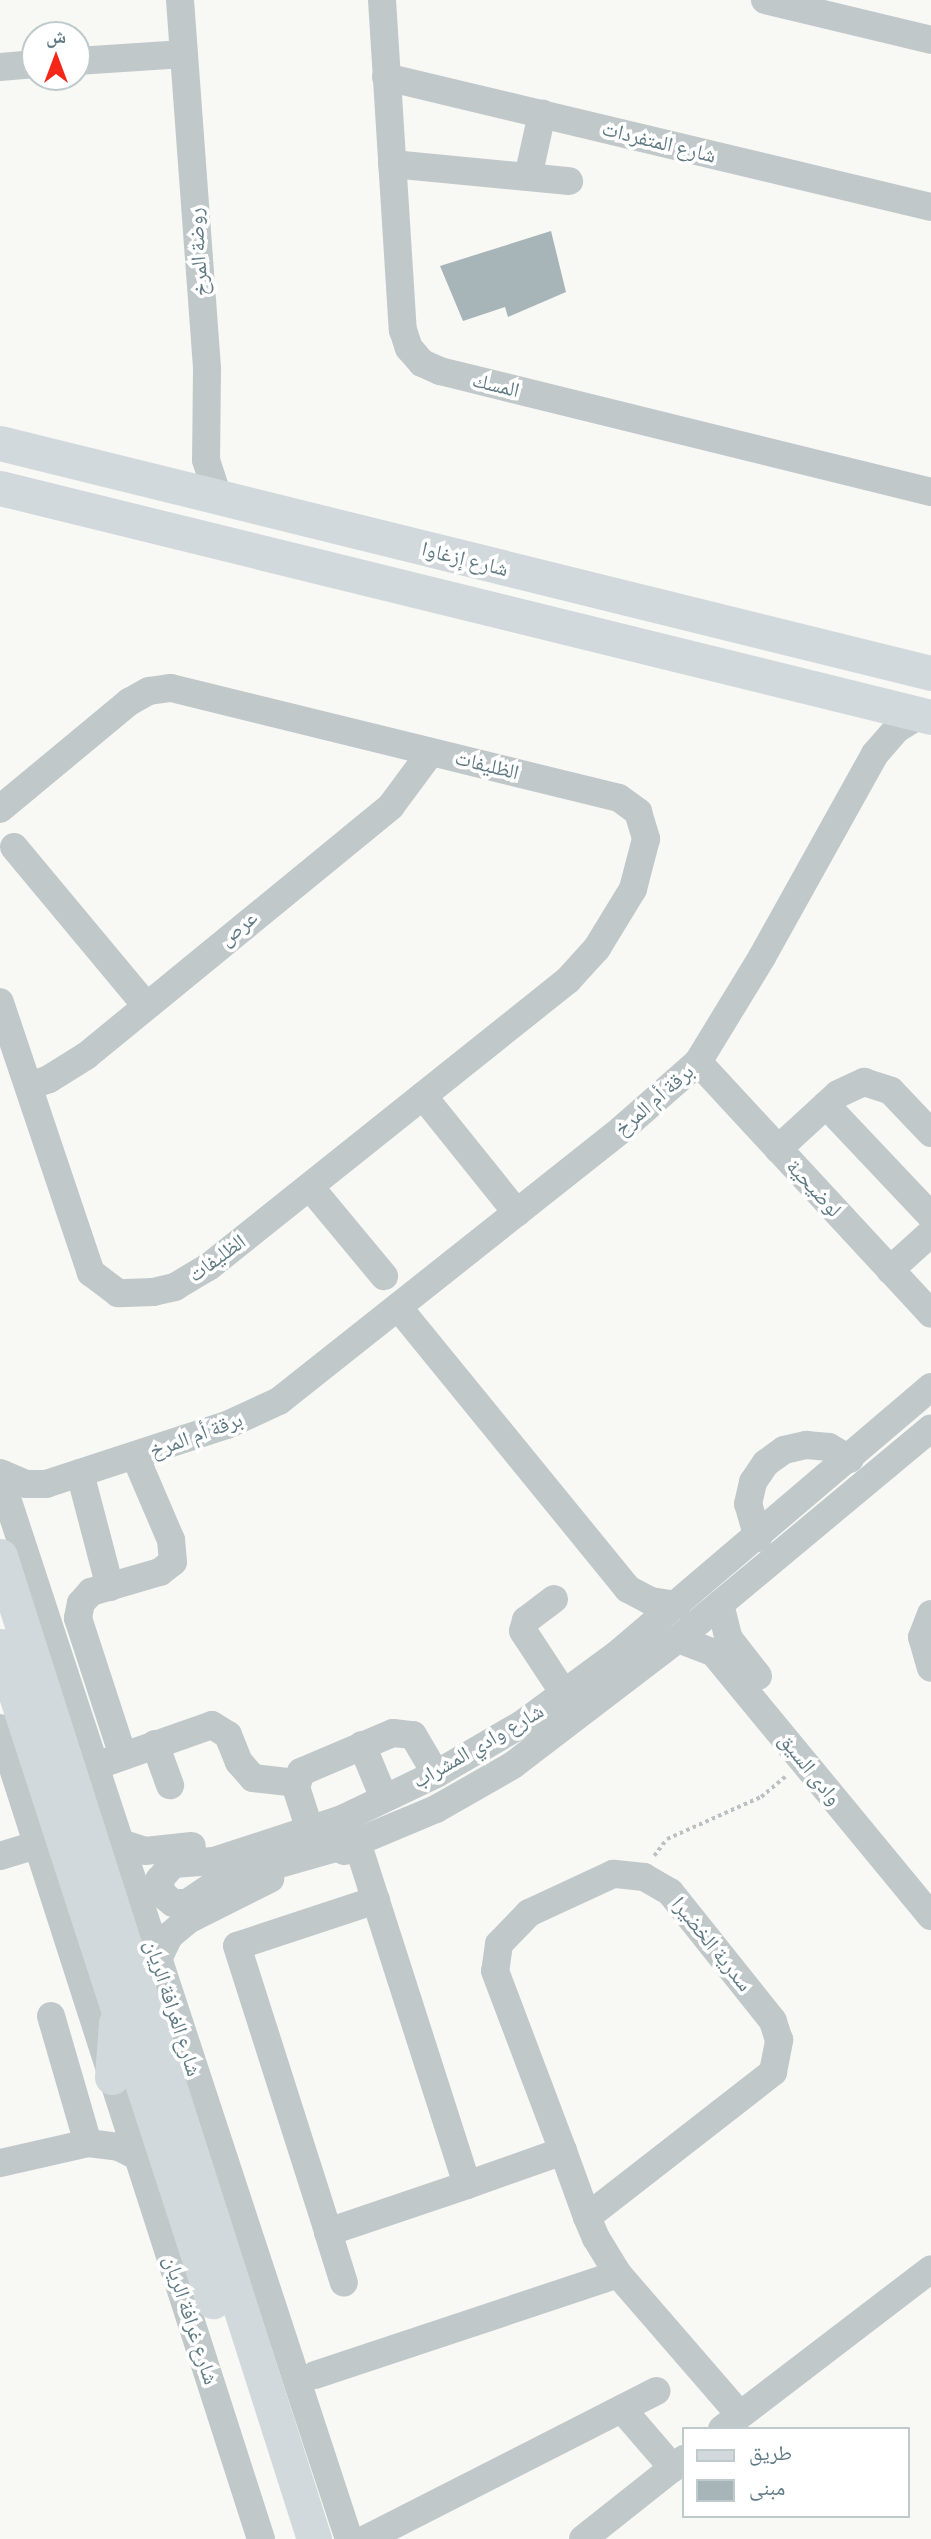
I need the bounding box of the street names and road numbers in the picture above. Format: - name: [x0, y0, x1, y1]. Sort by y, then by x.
- street label: شارع المتفردات: [599, 116, 719, 168]
- street label: روضة المرخ: [182, 207, 214, 297]
- street label: المسك: [470, 367, 522, 403]
- street label: شارع إزغاوا: [419, 536, 511, 582]
- street label: الظليفات: [452, 745, 522, 785]
- street label: عرص: [214, 905, 262, 951]
- street label: برقة أم المرخ: [609, 1059, 699, 1141]
- street label: لوضيحية: [781, 1154, 847, 1222]
- street label: الظليفات: [183, 1229, 251, 1287]
- street label: برقة أم المرخ: [146, 1407, 246, 1463]
- street label: شارع وادي المشراب: [408, 1698, 548, 1794]
- street label: وادى السيق: [773, 1728, 847, 1810]
- street label: سدرية الخضيرا: [666, 1892, 758, 1996]
- street label: شارع الغرافة الريان: [139, 1937, 207, 2079]
- street label: شارع غرافة الريان: [158, 2252, 224, 2388]

